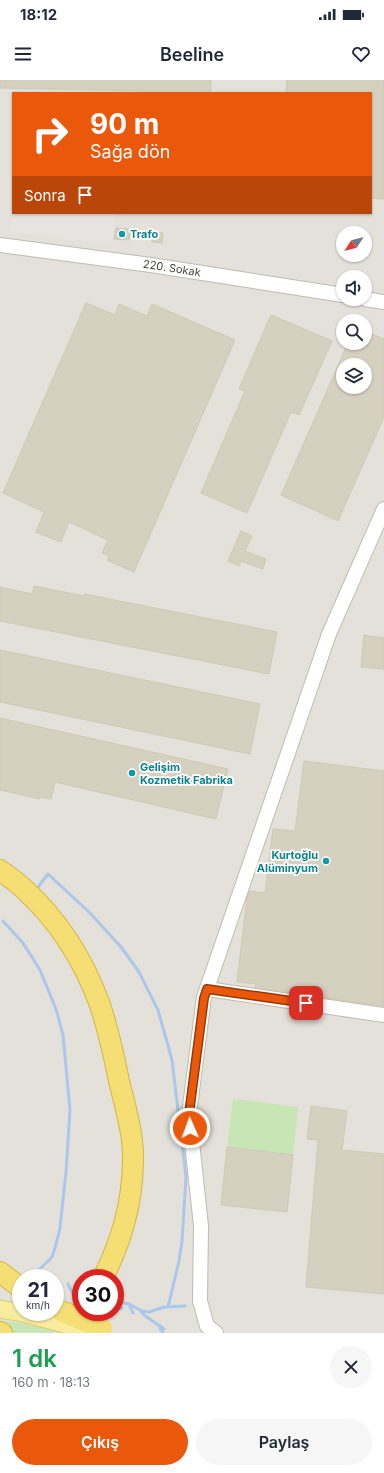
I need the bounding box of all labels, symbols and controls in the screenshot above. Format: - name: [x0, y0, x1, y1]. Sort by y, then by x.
- text: 18:12: [20, 5, 57, 24]
- icon: menu: [12, 43, 34, 65]
- icon: heart: [350, 43, 372, 65]
- text: Beeline: [160, 44, 224, 65]
- text: 90 m: [90, 107, 159, 141]
- icon: right: [24, 108, 76, 160]
- text: Sağa dön: [90, 141, 170, 162]
- icon: arrive: [74, 184, 96, 206]
- text: Sonra: [24, 186, 66, 205]
- north arrow: [336, 226, 372, 262]
- map controls: [336, 226, 372, 394]
- place label: Trafo: [130, 227, 159, 241]
- marker: Trafo: [117, 229, 127, 239]
- street label: 220. Sokak: [142, 257, 202, 279]
- button: sound: [336, 270, 372, 306]
- button: search: [336, 314, 372, 350]
- button: layers: [336, 358, 372, 394]
- place label: Gelişim Kozmetik Fabrika: [140, 760, 233, 787]
- marker: Gelişim Kozmetik Fabrika: [127, 768, 137, 778]
- place label: Kurtoğlu Alüminyum: [257, 848, 318, 875]
- marker: Kurtoğlu Alüminyum: [321, 856, 331, 866]
- pin: [289, 986, 323, 1020]
- icon: arrive: [295, 992, 317, 1014]
- position arrow: [169, 1107, 211, 1149]
- speed limit sign: 30: [72, 1269, 124, 1321]
- text: 21: [27, 1278, 49, 1302]
- text: km/h: [26, 1299, 50, 1311]
- text: 1 dk: [12, 1344, 57, 1373]
- button: close: [330, 1346, 372, 1388]
- text: 160 m · 18:13: [12, 1374, 90, 1390]
- button: Çıkış: [12, 1419, 188, 1465]
- button: Paylaş: [196, 1419, 372, 1465]

